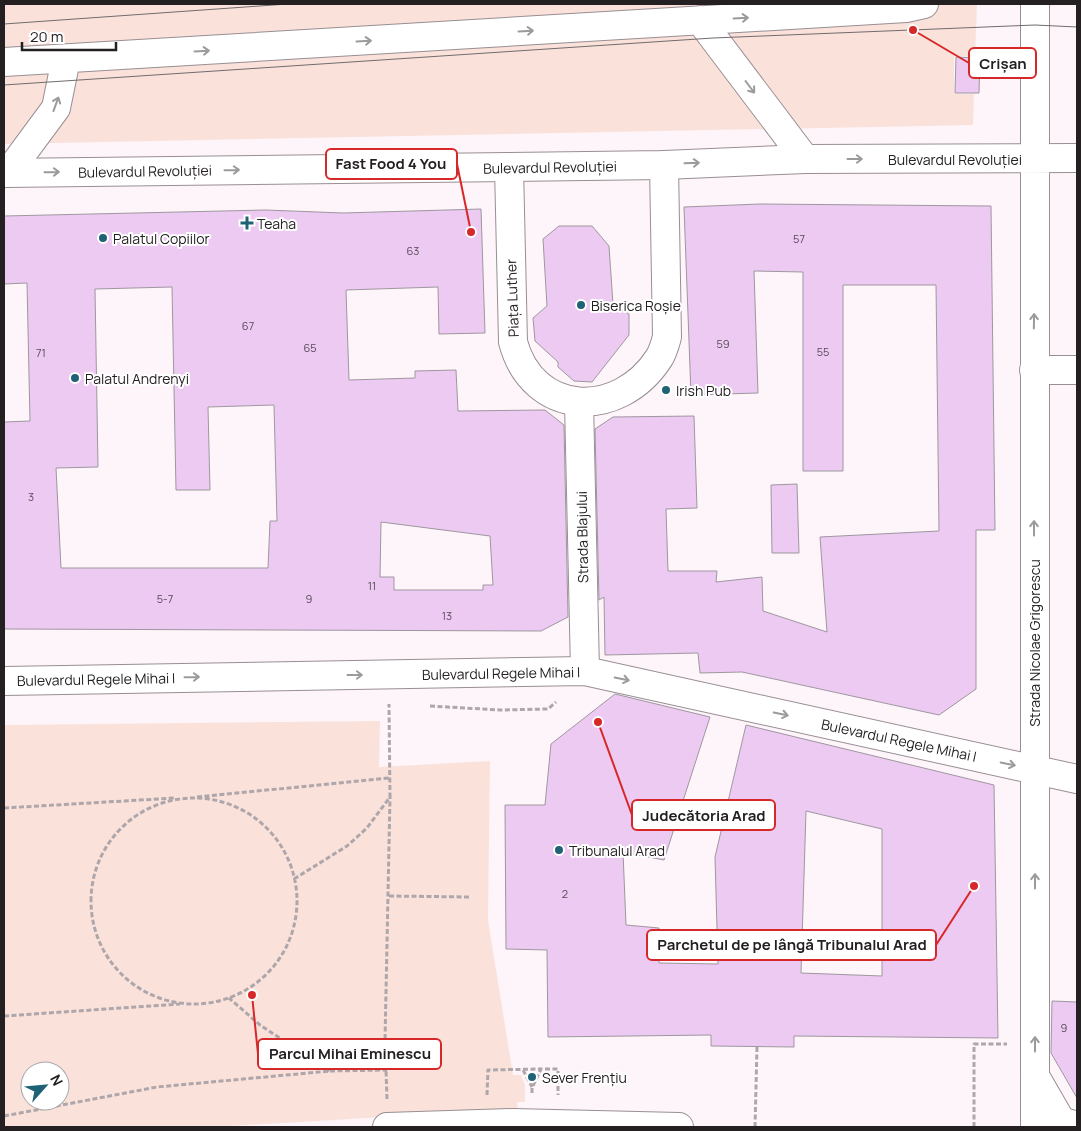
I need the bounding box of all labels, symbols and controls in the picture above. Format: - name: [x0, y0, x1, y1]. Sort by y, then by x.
- one-way arrow: [732, 13, 748, 23]
- scale bar: [22, 20, 116, 52]
- text: 20 m: [30, 26, 63, 47]
- one-way arrow: [518, 27, 534, 36]
- one-way arrow: [356, 36, 372, 45]
- one-way arrow: [193, 46, 209, 55]
- callout: Crișan: [969, 48, 1036, 78]
- text: Crișan: [979, 53, 1027, 74]
- one-way arrow: [745, 80, 756, 93]
- one-way arrow: [52, 97, 61, 112]
- callout: Fast Food 4 You: [326, 149, 457, 179]
- street label: Bulevardul Revoluției: [888, 150, 1022, 169]
- text: Fast Food 4 You: [336, 153, 446, 174]
- one-way arrow: [846, 154, 863, 164]
- street label: Bulevardul Revoluției: [483, 156, 617, 178]
- one-way arrow: [684, 159, 700, 168]
- street label: Bulevardul Revoluției: [78, 160, 212, 182]
- one-way arrow: [224, 165, 240, 175]
- one-way arrow: [44, 167, 60, 177]
- place label: Teaha: [257, 214, 296, 233]
- marker: Teaha: [241, 217, 253, 229]
- place label: Palatul Copiilor: [113, 229, 210, 248]
- house number: 57: [793, 231, 805, 246]
- marker: Palatul Copiilor: [97, 232, 109, 244]
- house number: 63: [407, 243, 419, 258]
- street label: Piața Luther: [501, 259, 523, 337]
- place label: Biserica Roșie: [591, 296, 681, 315]
- marker: Biserica Roșie: [575, 299, 587, 311]
- one-way arrow: [1029, 313, 1039, 330]
- house number: 67: [242, 318, 254, 333]
- house number: 59: [716, 336, 730, 351]
- house number: 65: [303, 340, 317, 355]
- house number: 55: [817, 344, 829, 359]
- house number: 71: [36, 345, 46, 360]
- place label: Palatul Andrenyi: [85, 369, 189, 388]
- marker: Palatul Andrenyi: [69, 372, 81, 384]
- place label: Irish Pub: [676, 381, 731, 400]
- marker: Irish Pub: [660, 384, 672, 396]
- house number: 3: [28, 489, 34, 504]
- street label: Strada Blajului: [572, 491, 592, 583]
- one-way arrow: [1029, 520, 1039, 536]
- street label: Strada Nicolae Grigorescu: [1025, 559, 1044, 727]
- house number: 11: [368, 578, 376, 593]
- house number: 5-7: [157, 591, 173, 606]
- house number: 9: [306, 591, 313, 606]
- house number: 13: [442, 608, 452, 623]
- street label: Bulevardul Regele Mihai I: [422, 662, 580, 684]
- street label: Bulevardul Regele Mihai I: [17, 668, 175, 690]
- one-way arrow: [346, 670, 363, 680]
- one-way arrow: [184, 672, 200, 681]
- one-way arrow: [614, 675, 630, 685]
- one-way arrow: [773, 710, 789, 719]
- street label: Bulevardul Regele Mihai I: [820, 714, 978, 766]
- one-way arrow: [1000, 759, 1016, 769]
- callout: Judecătoria Arad: [632, 800, 775, 830]
- text: Judecătoria Arad: [642, 805, 766, 826]
- place label: Tribunalul Arad: [569, 841, 665, 860]
- marker: Tribunalul Arad: [553, 844, 565, 856]
- one-way arrow: [1030, 874, 1040, 890]
- house number: 2: [562, 886, 568, 901]
- callout: Parchetul de pe lângă Tribunalul Arad: [647, 930, 936, 960]
- text: Parchetul de pe lângă Tribunalul Arad: [657, 934, 927, 955]
- house number: 9: [1061, 1020, 1068, 1035]
- one-way arrow: [1030, 1036, 1040, 1052]
- callout: Parcul Mihai Eminescu: [258, 1039, 441, 1069]
- text: Parcul Mihai Eminescu: [269, 1043, 431, 1064]
- north arrow: [20, 1061, 70, 1111]
- place label: Sever Frențiu: [542, 1068, 627, 1087]
- text: N: [46, 1071, 68, 1089]
- marker: Sever Frențiu: [526, 1071, 538, 1083]

